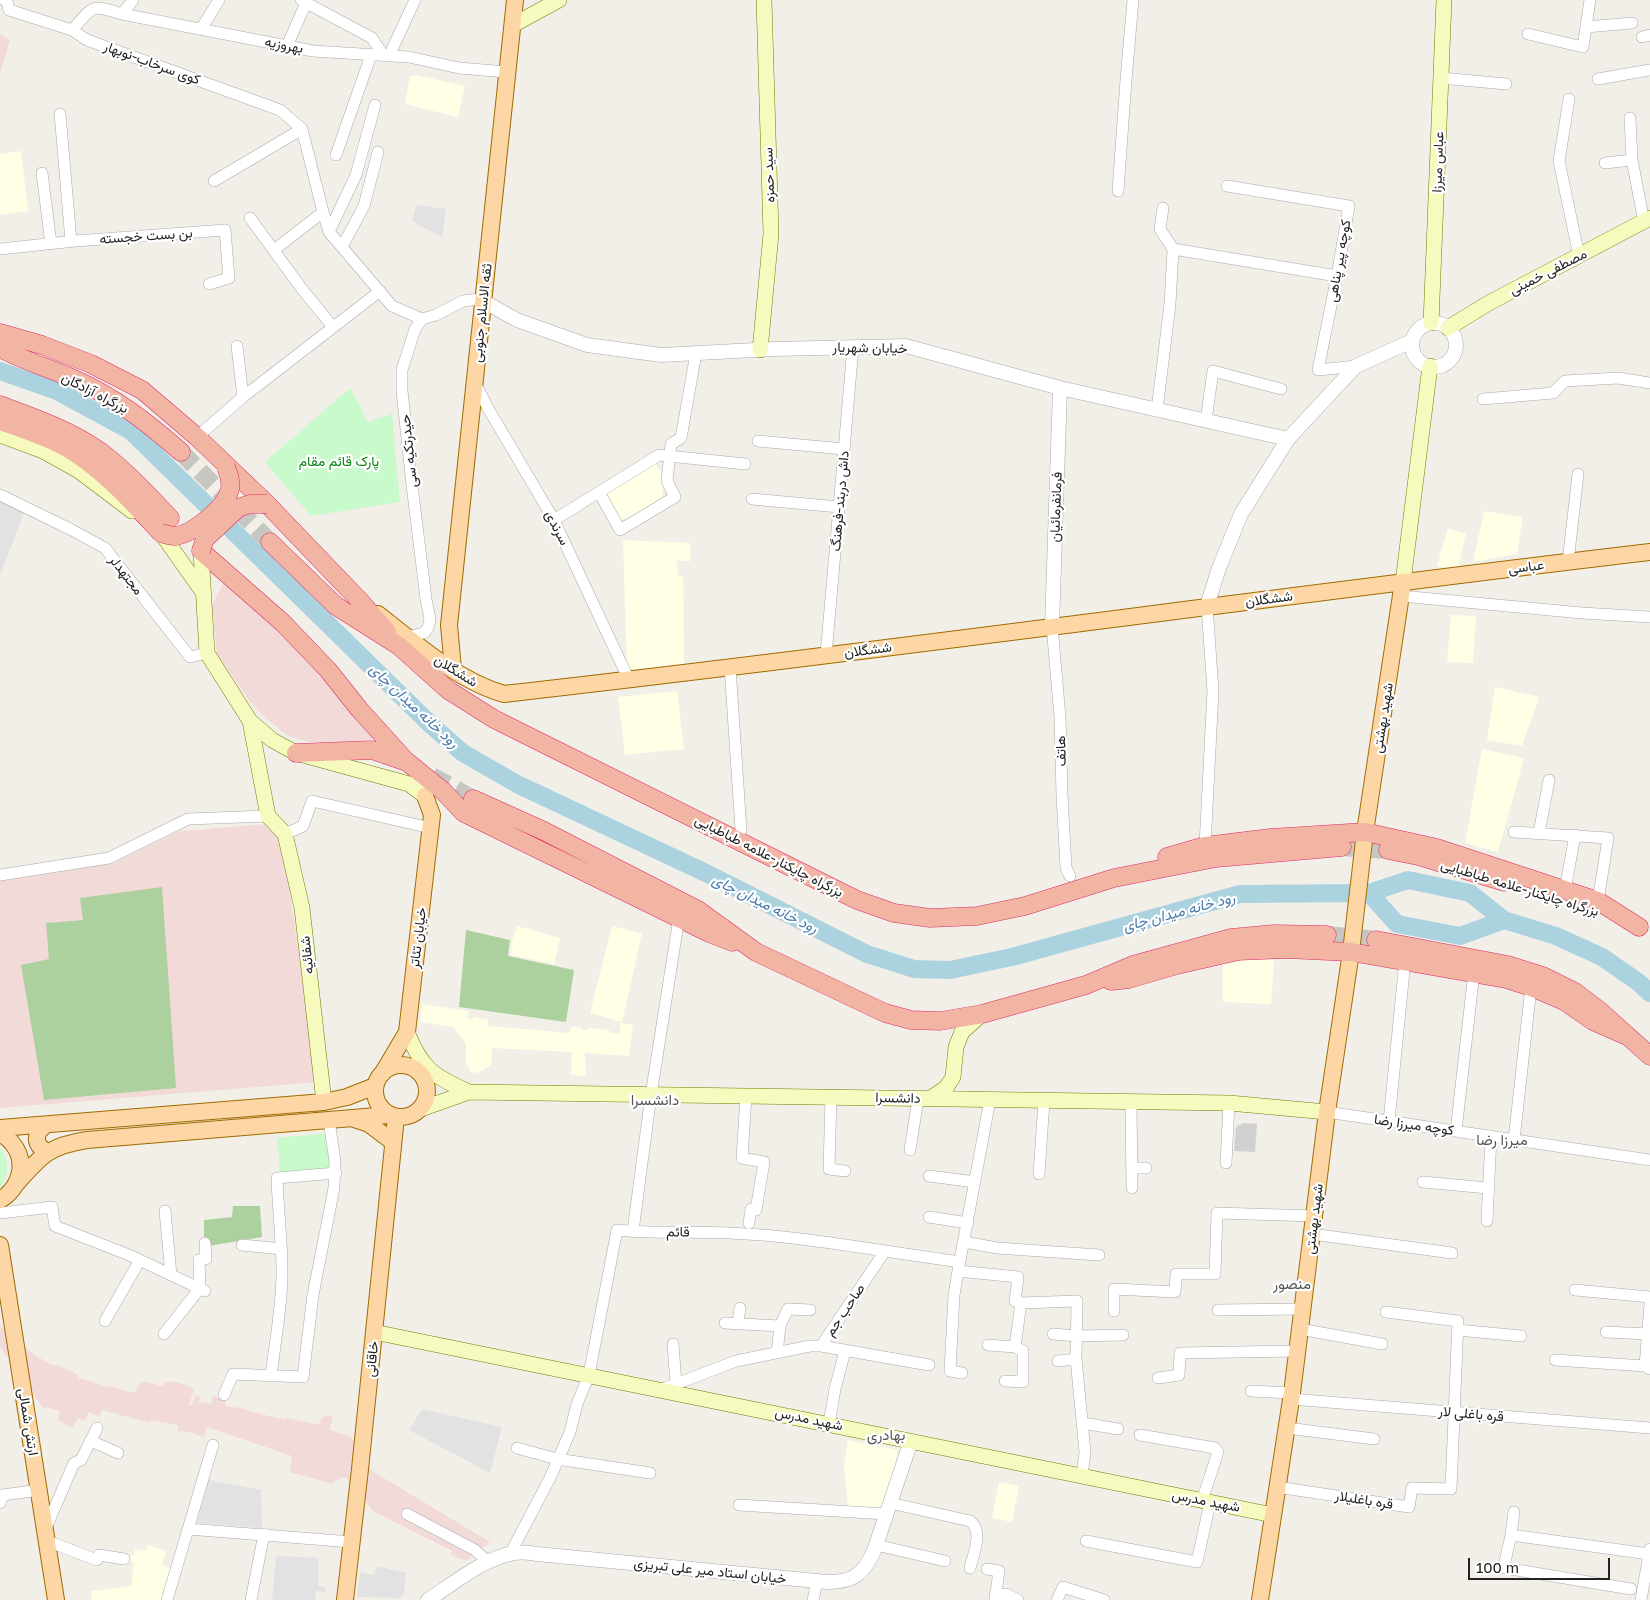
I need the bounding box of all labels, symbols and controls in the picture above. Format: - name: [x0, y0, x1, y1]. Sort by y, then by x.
- street label: بهروزیه: [263, 33, 305, 57]
- street label: کوی سرخاب-نوبهار: [101, 38, 203, 88]
- street label: عباس میرزا: [1429, 131, 1447, 193]
- street label: سید حمزه: [760, 147, 778, 203]
- street label: کوچه پیر پناهی: [1323, 218, 1355, 304]
- street label: بن بست خجسته: [99, 224, 193, 248]
- street label: مصطفی خمینی: [1506, 245, 1590, 299]
- street label: ثقه الاسلام جنوبی: [468, 263, 496, 363]
- street label: خیابان شهریار: [832, 339, 908, 357]
- street label: بزرگراه آزادگان: [59, 369, 131, 417]
- street label: حیدرتکیه سی: [397, 414, 421, 488]
- street label: داش دربند-فرهنگ: [827, 450, 853, 552]
- park label: پارک قائم مقام: [299, 454, 379, 470]
- street label: فرمانفرمائیان: [1046, 471, 1066, 543]
- street label: سرندی: [541, 508, 573, 548]
- street label: مجتهدلر: [105, 552, 147, 598]
- street label: عباسى: [1507, 556, 1545, 578]
- street label: ششگلان: [1244, 588, 1294, 610]
- street label: ششگلان: [843, 639, 893, 661]
- street label: ششگلان: [431, 651, 481, 691]
- water label: رود خانه میدان چای: [366, 660, 462, 752]
- street label: شهید بهشتى: [1369, 682, 1397, 754]
- street label: هاتف: [1052, 736, 1070, 766]
- street label: بزرگراه چایکنار-علامه طباطبایی: [692, 811, 846, 901]
- street label: بزرگراه چایکنار-علامه طباطبایی: [1439, 856, 1601, 920]
- water label: رود خانه میدان چای: [709, 871, 821, 937]
- water label: رود خانه میدان چای: [1121, 888, 1237, 936]
- street label: خیابان تئاتر: [406, 906, 430, 970]
- street label: شفائیه: [297, 935, 317, 975]
- street label: دانشسرا: [875, 1089, 921, 1107]
- district label: دانشسرا: [631, 1091, 679, 1109]
- street label: کوچه میرزا رضا: [1373, 1111, 1455, 1139]
- district label: میرزا رضا: [1476, 1131, 1528, 1149]
- street label: شهید بهشتى: [1301, 1183, 1327, 1255]
- street label: قائم: [666, 1223, 690, 1241]
- district label: منصور: [1273, 1275, 1311, 1293]
- street label: صاحب جم: [821, 1281, 869, 1339]
- street label: خاقانی: [362, 1340, 382, 1378]
- street label: ارتش شمالی: [14, 1387, 42, 1457]
- street label: قره باغلی لار: [1438, 1403, 1504, 1425]
- street label: شهید مدرس: [773, 1404, 845, 1434]
- district label: بهادری: [867, 1426, 905, 1444]
- street label: شهید مدرس: [1170, 1486, 1242, 1516]
- street label: قره باغلیلار: [1334, 1487, 1394, 1513]
- scale bar: [1470, 1548, 1612, 1580]
- street label: خیابان استاد میر علی تبریزی: [633, 1555, 787, 1587]
- text: 100 m: [1476, 1558, 1519, 1576]

